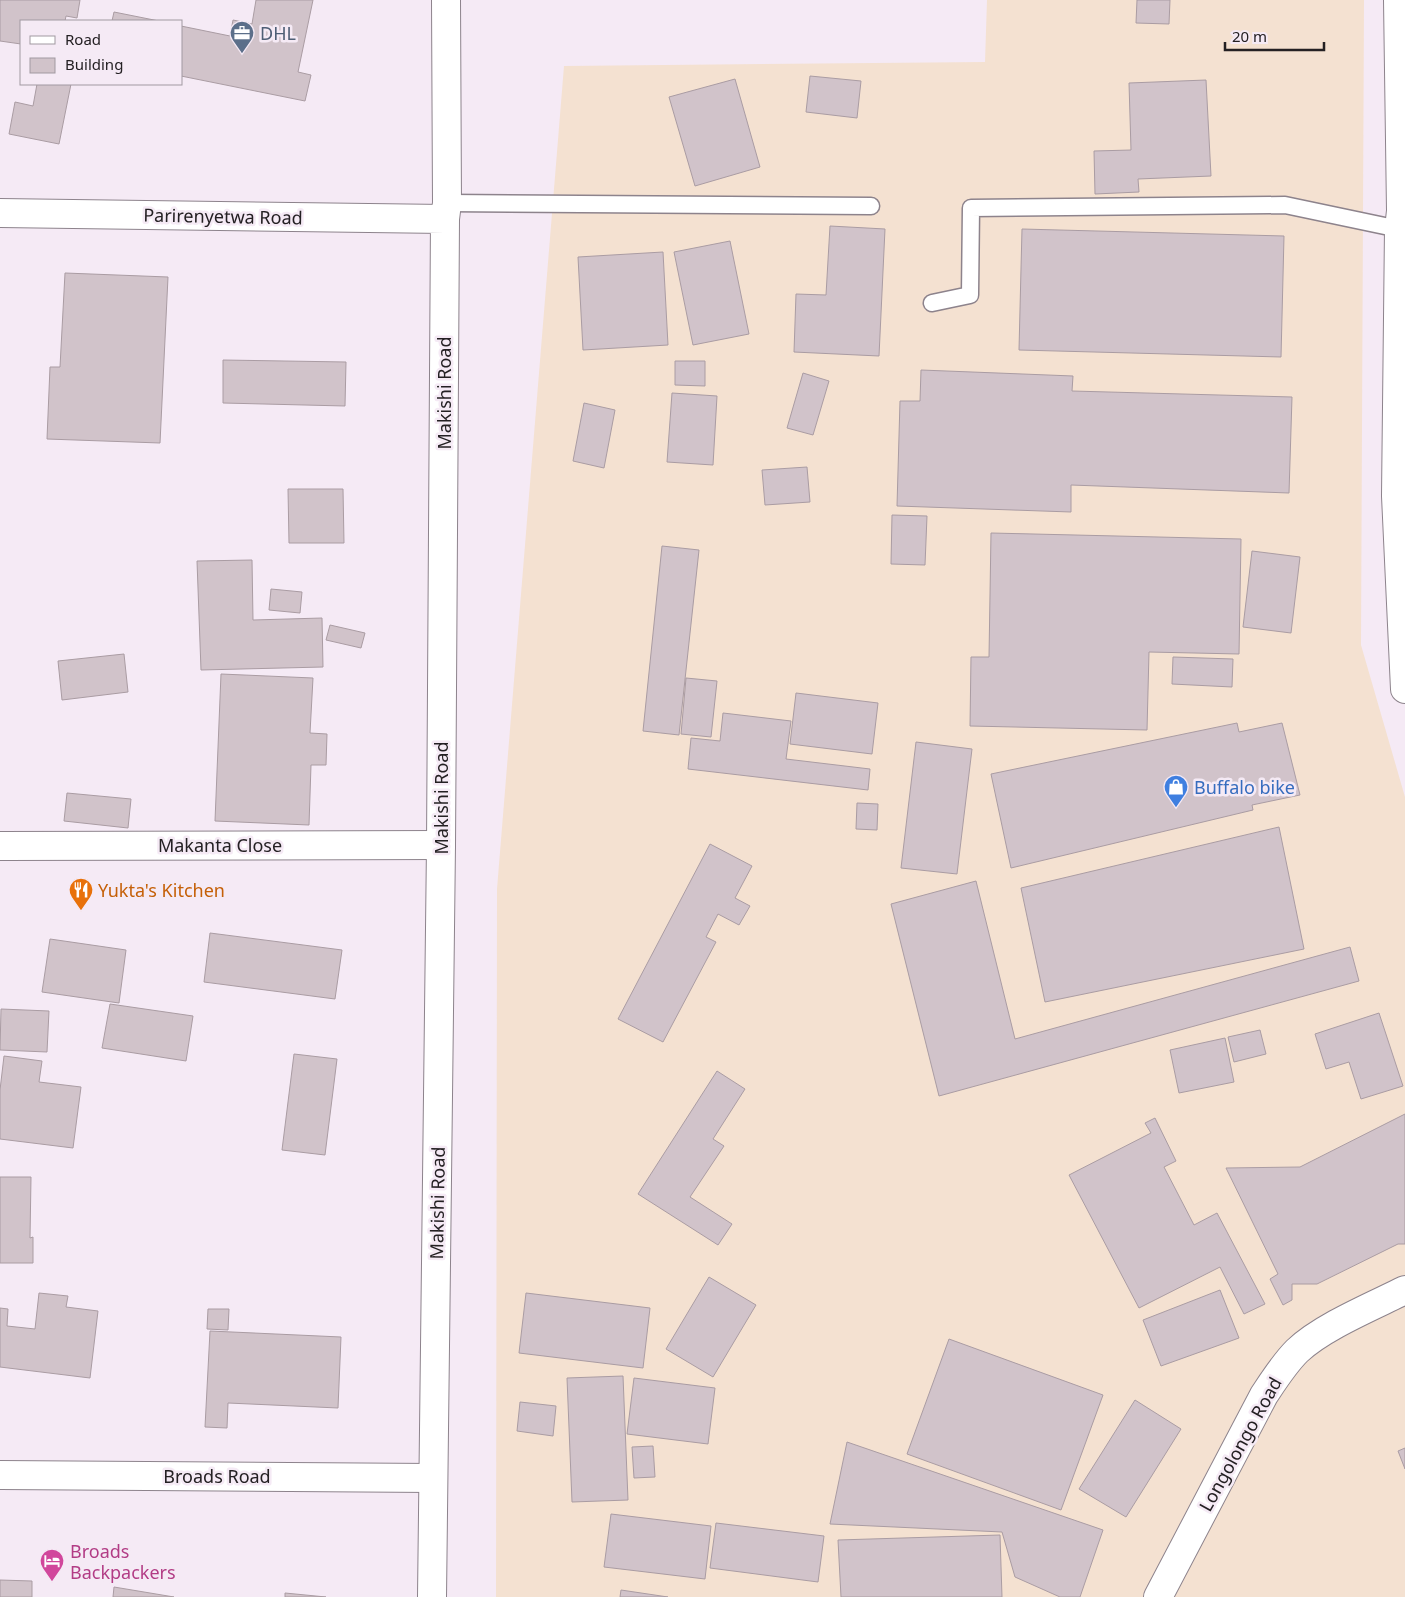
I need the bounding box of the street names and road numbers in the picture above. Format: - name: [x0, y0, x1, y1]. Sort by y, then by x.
- street label: Parirenyetwa Road: [143, 203, 303, 229]
- street label: Makishi Road: [432, 336, 456, 450]
- street label: Makishi Road: [429, 741, 453, 855]
- street label: Makanta Close: [158, 833, 282, 857]
- street label: Makishi Road: [424, 1146, 450, 1260]
- street label: Longolongo Road: [1193, 1373, 1287, 1515]
- street label: Broads Road: [163, 1464, 271, 1488]

